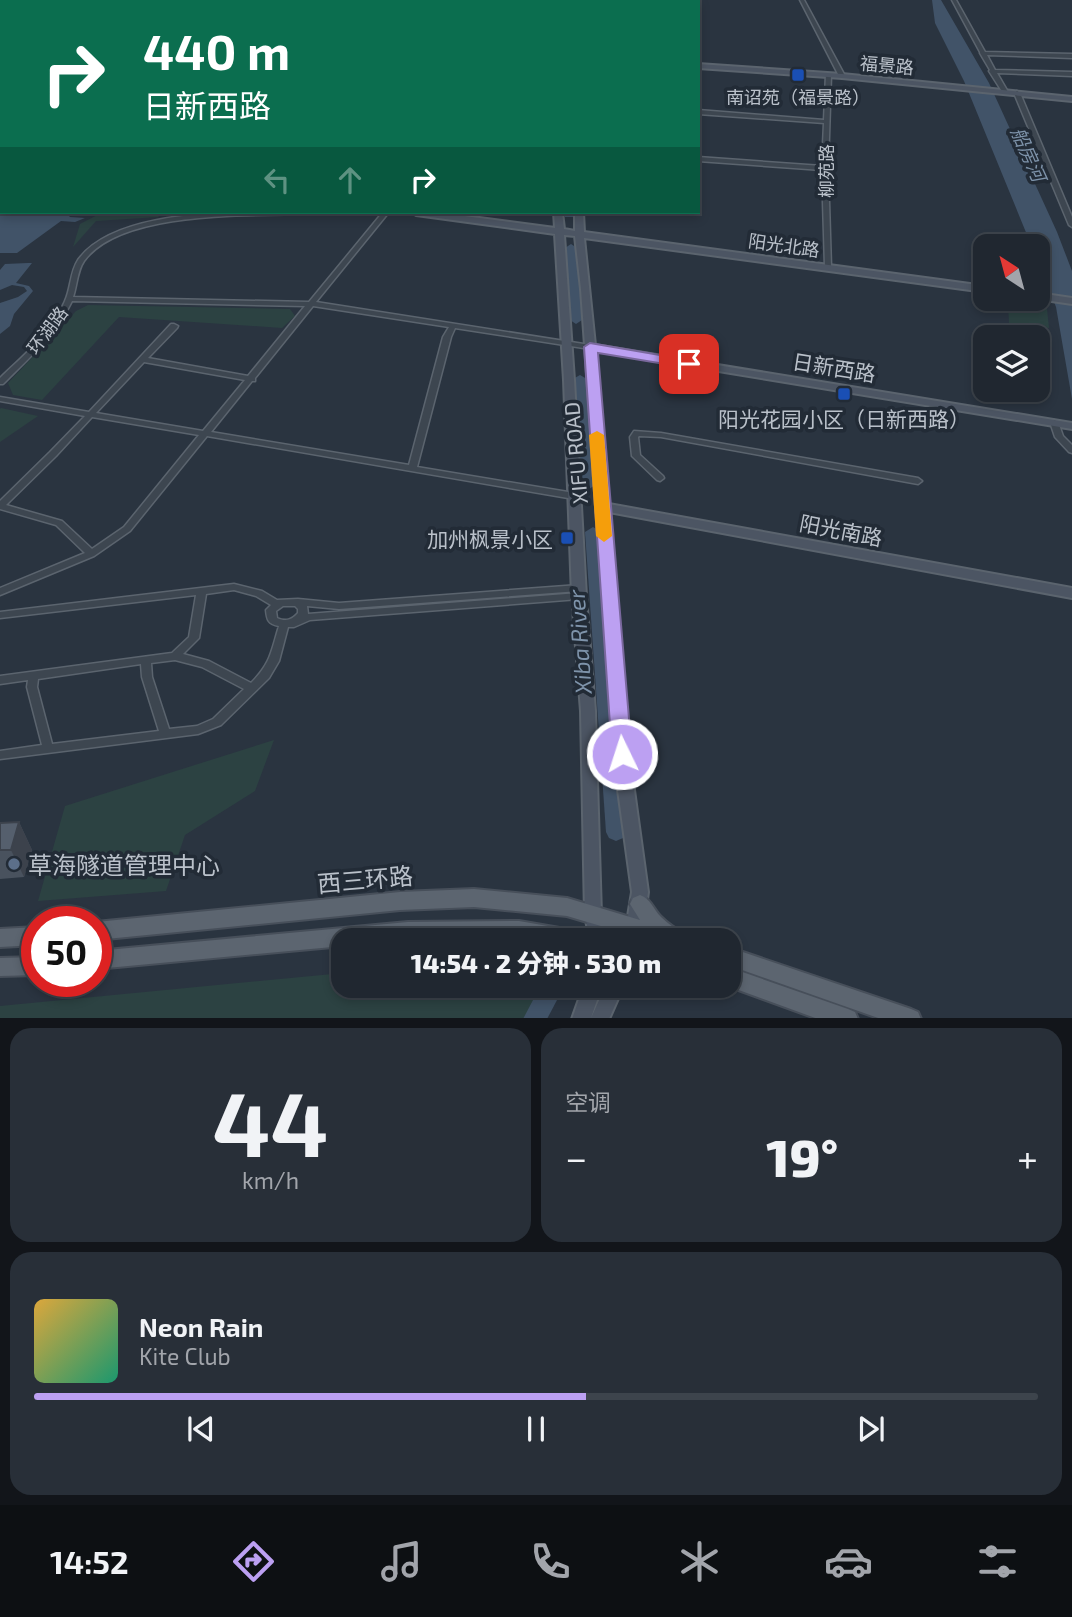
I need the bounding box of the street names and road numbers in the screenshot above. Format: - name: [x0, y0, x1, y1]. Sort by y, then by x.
- street label: 福景路: [859, 52, 915, 78]
- street label: 柳苑路: [815, 144, 837, 198]
- street label: 阳光北路: [747, 229, 821, 261]
- street label: 环湖路: [22, 302, 72, 358]
- street label: 日新西路: [791, 348, 877, 386]
- street label: XIFU ROAD: [558, 401, 592, 505]
- street label: 阳光南路: [797, 510, 885, 550]
- street label: 西三环路: [316, 860, 414, 898]

